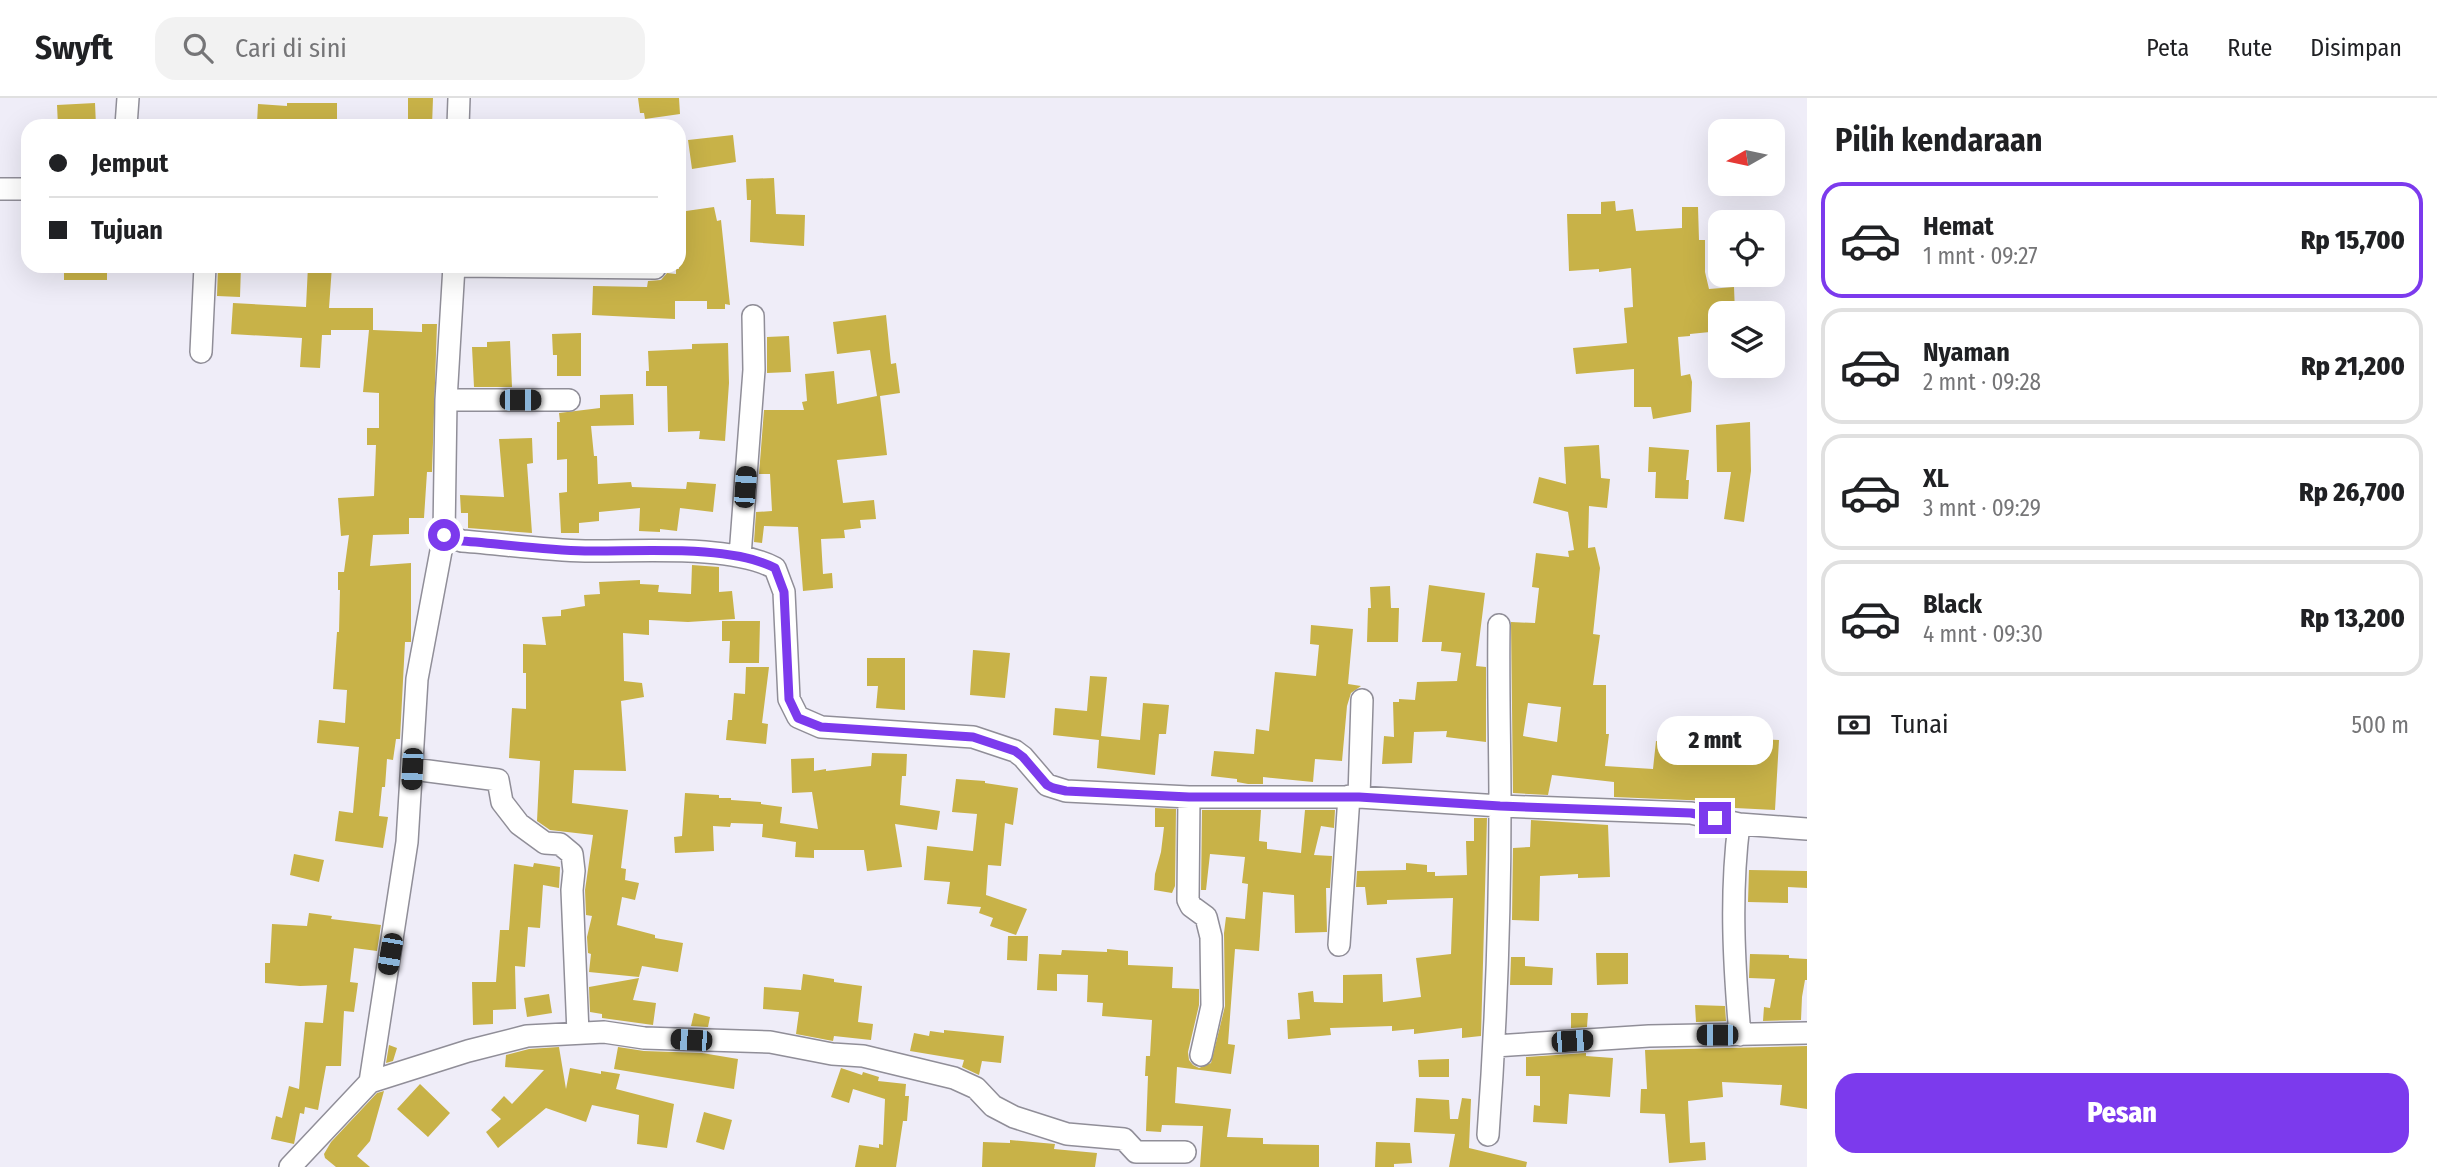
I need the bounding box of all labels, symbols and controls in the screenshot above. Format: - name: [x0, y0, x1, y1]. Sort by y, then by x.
- search box: [155, 17, 645, 80]
- text: Swyft: [35, 28, 113, 68]
- icon: search: [179, 29, 217, 67]
- text: Cari di sini: [235, 33, 347, 64]
- text: Peta: [2146, 34, 2189, 62]
- text: Rute: [2227, 34, 2272, 62]
- text: Disimpan: [2310, 34, 2402, 62]
- north arrow: [1708, 119, 1785, 196]
- map controls: [1708, 119, 1785, 378]
- text: Pilih kendaraan: [1835, 121, 2043, 159]
- text: Jemput: [91, 148, 168, 179]
- icon: car: [1839, 209, 1902, 272]
- button: locate: [1708, 210, 1785, 287]
- text: Hemat: [1923, 211, 1994, 242]
- text: Tujuan: [91, 215, 163, 246]
- text: Rp 15,700: [2301, 225, 2405, 256]
- text: 1 mnt · 09:27: [1923, 242, 2038, 270]
- button: layers: [1708, 301, 1785, 378]
- icon: car: [1839, 335, 1902, 398]
- text: Nyaman: [1923, 337, 2010, 368]
- text: Rp 21,200: [2301, 351, 2405, 382]
- text: 2 mnt · 09:28: [1923, 368, 2041, 396]
- car: [500, 390, 542, 411]
- icon: car: [1839, 461, 1902, 524]
- text: XL: [1923, 463, 1949, 494]
- car: [734, 465, 757, 509]
- text: Rp 26,700: [2299, 477, 2405, 508]
- text: 3 mnt · 09:29: [1923, 494, 2041, 522]
- route start: [428, 519, 460, 551]
- icon: car: [1839, 587, 1902, 650]
- text: Black: [1923, 589, 1982, 620]
- text: Rp 13,200: [2300, 603, 2405, 634]
- text: 4 mnt · 09:30: [1923, 620, 2043, 648]
- icon: cash: [1835, 706, 1873, 744]
- text: Tunai: [1891, 709, 1949, 740]
- text: 500 m: [2351, 711, 2409, 739]
- callout: 2 mnt: [1657, 716, 1773, 766]
- text: 2 mnt: [1688, 726, 1742, 754]
- car: [401, 747, 424, 791]
- route end: [1699, 802, 1731, 834]
- car: [377, 931, 404, 977]
- car: [1697, 1025, 1739, 1046]
- car: [670, 1028, 713, 1052]
- car: [1551, 1029, 1594, 1053]
- button: Pesan: [1835, 1073, 2409, 1153]

